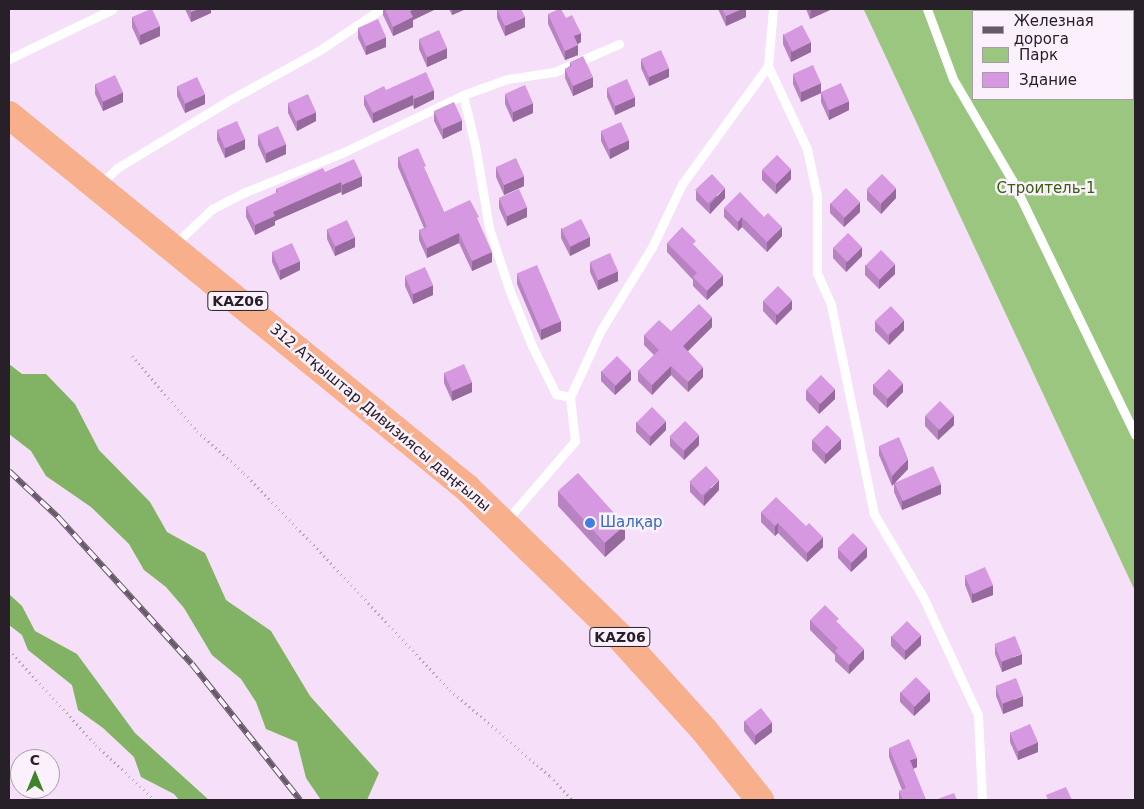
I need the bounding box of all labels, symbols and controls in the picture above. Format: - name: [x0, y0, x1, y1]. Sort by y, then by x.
- legend: [972, 10, 1134, 100]
- text: Железная дорога: [1014, 12, 1094, 48]
- text: Парк: [1019, 46, 1058, 64]
- text: Здание: [1019, 71, 1077, 89]
- park label: Строитель-1: [996, 180, 1096, 198]
- road number: KАZ06: [207, 290, 269, 312]
- street label: 312 Атқыштар Дивизиясы даңғылы: [266, 320, 494, 516]
- place label: Шалқар: [600, 514, 663, 532]
- marker: Шалқар: [584, 517, 596, 529]
- road number: KАZ06: [589, 626, 651, 649]
- north arrow: [10, 749, 60, 799]
- text: С: [30, 752, 40, 768]

